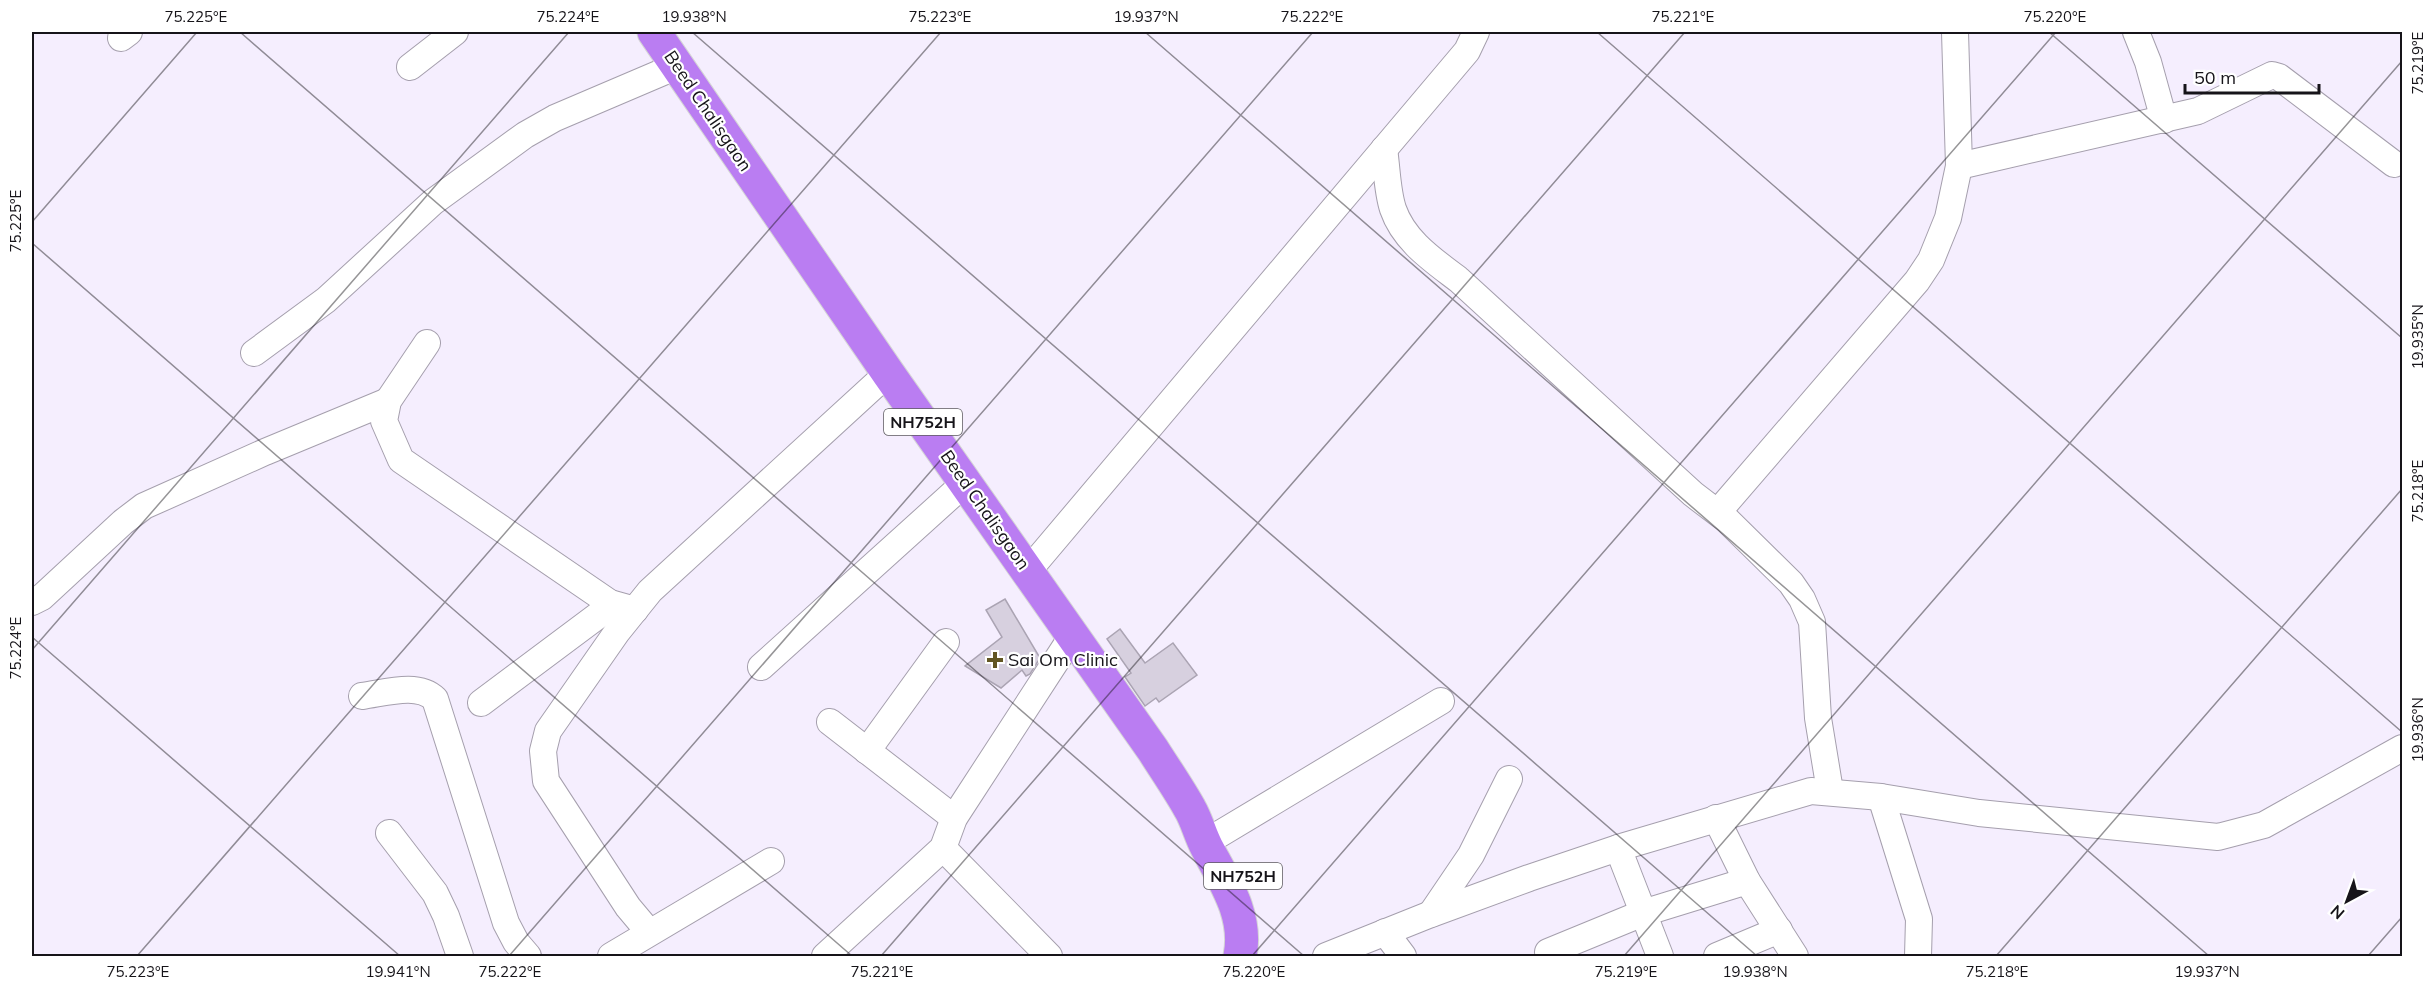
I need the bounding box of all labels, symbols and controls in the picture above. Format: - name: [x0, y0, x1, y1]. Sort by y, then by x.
- text: 75.225°E: [165, 7, 228, 26]
- text: 75.224°E: [537, 7, 600, 26]
- text: 19.938°N: [661, 7, 727, 26]
- text: 75.223°E: [909, 7, 972, 26]
- text: 19.937°N: [1113, 7, 1179, 26]
- text: 75.222°E: [1281, 7, 1344, 26]
- text: 75.221°E: [1652, 7, 1715, 26]
- text: 75.220°E: [2024, 7, 2087, 26]
- text: 75.219°E: [2408, 31, 2427, 94]
- street label: Beed Chalisgaon: [659, 46, 757, 176]
- scale bar: [2185, 57, 2318, 95]
- text: 50 m: [2194, 66, 2236, 89]
- text: 75.225°E: [6, 189, 25, 252]
- text: 19.935°N: [2408, 304, 2427, 370]
- road number: NH752H: [884, 409, 962, 435]
- street label: Beed Chalisgaon: [936, 445, 1035, 574]
- text: 75.218°E: [2408, 459, 2427, 522]
- text: 75.224°E: [6, 616, 25, 679]
- place label: Sai Om Clinic: [1008, 648, 1118, 671]
- marker: Sai Om Clinic: [986, 651, 1004, 669]
- text: 19.936°N: [2408, 697, 2427, 763]
- road number: NH752H: [1204, 863, 1282, 889]
- north arrow: [2317, 871, 2377, 931]
- text: N: [2326, 901, 2348, 924]
- text: 75.223°E: [107, 962, 170, 981]
- text: 19.941°N: [365, 962, 431, 981]
- text: 75.222°E: [479, 962, 542, 981]
- text: 75.221°E: [851, 962, 914, 981]
- text: 75.220°E: [1223, 962, 1286, 981]
- text: 75.219°E: [1595, 962, 1658, 981]
- text: 19.938°N: [1722, 962, 1788, 981]
- text: 75.218°E: [1966, 962, 2029, 981]
- text: 19.937°N: [2174, 962, 2240, 981]

